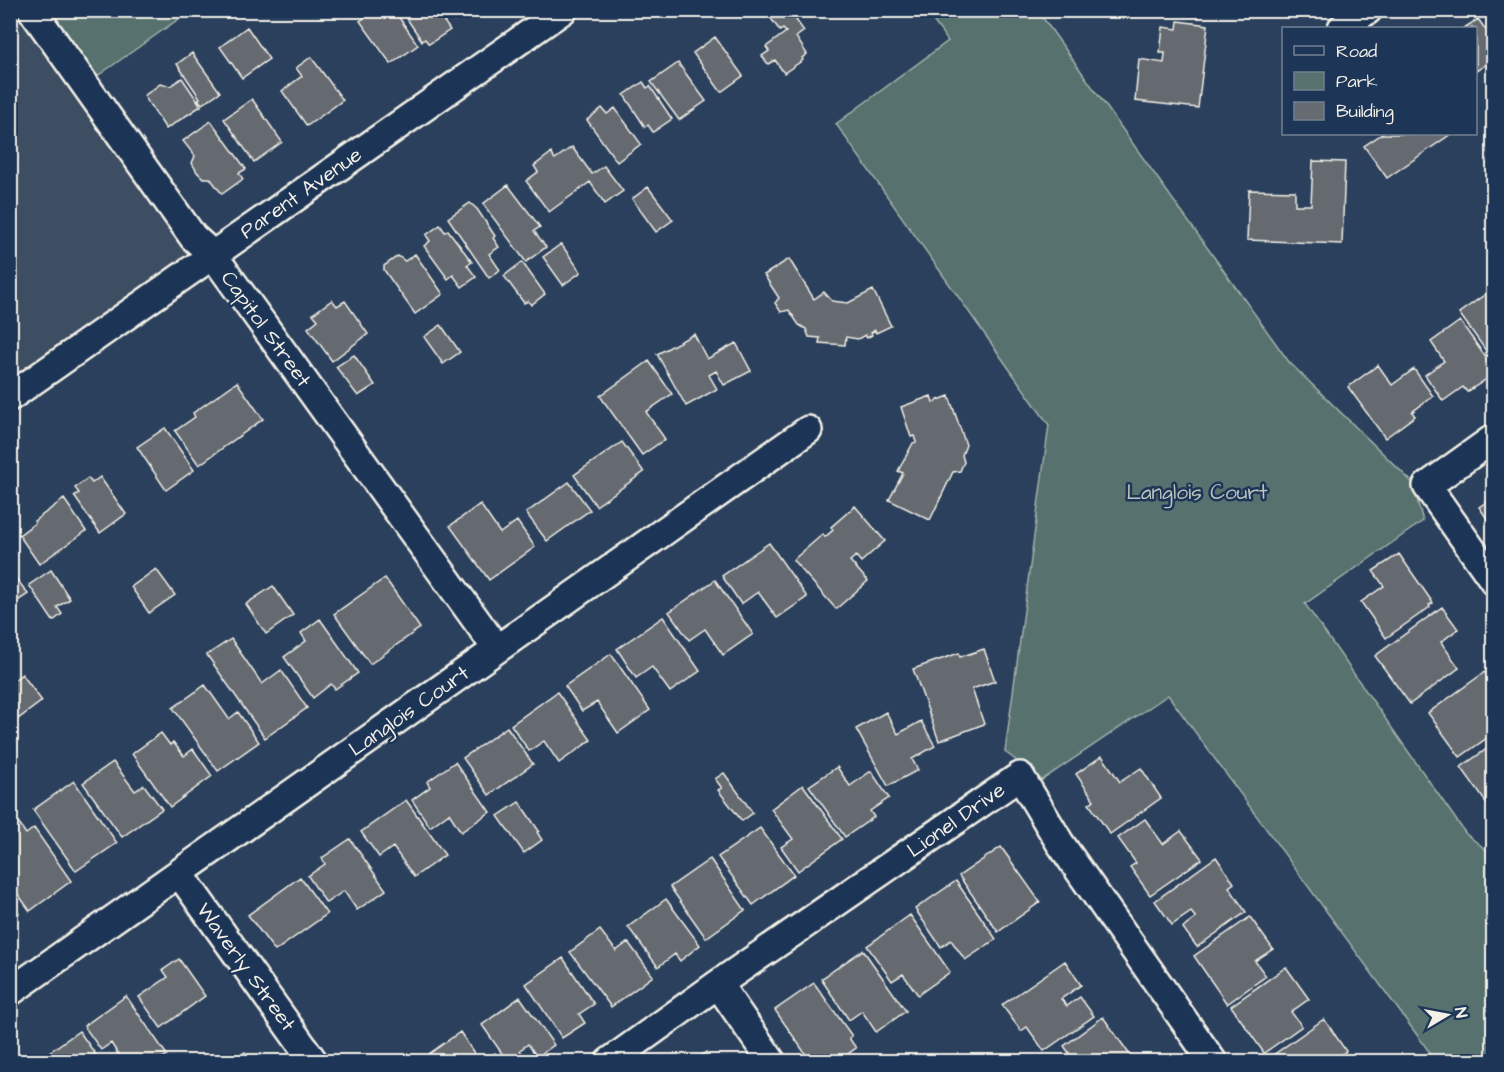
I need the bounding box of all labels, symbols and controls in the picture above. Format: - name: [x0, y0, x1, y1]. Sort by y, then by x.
- legend: [1282, 27, 1477, 135]
- text: Road: [1336, 39, 1377, 64]
- text: Park: [1336, 69, 1378, 94]
- text: Building: [1336, 99, 1394, 125]
- street label: Parent Avenue: [234, 140, 368, 246]
- street label: Capitol Street: [213, 265, 318, 394]
- park label: Langlois Court: [1126, 478, 1268, 509]
- street label: Langlois Court: [343, 658, 477, 765]
- street label: Lionel Drive: [901, 776, 1011, 864]
- street label: Waverly Street: [188, 897, 303, 1039]
- north arrow: [1417, 985, 1477, 1045]
- text: N: [1449, 1006, 1472, 1019]

